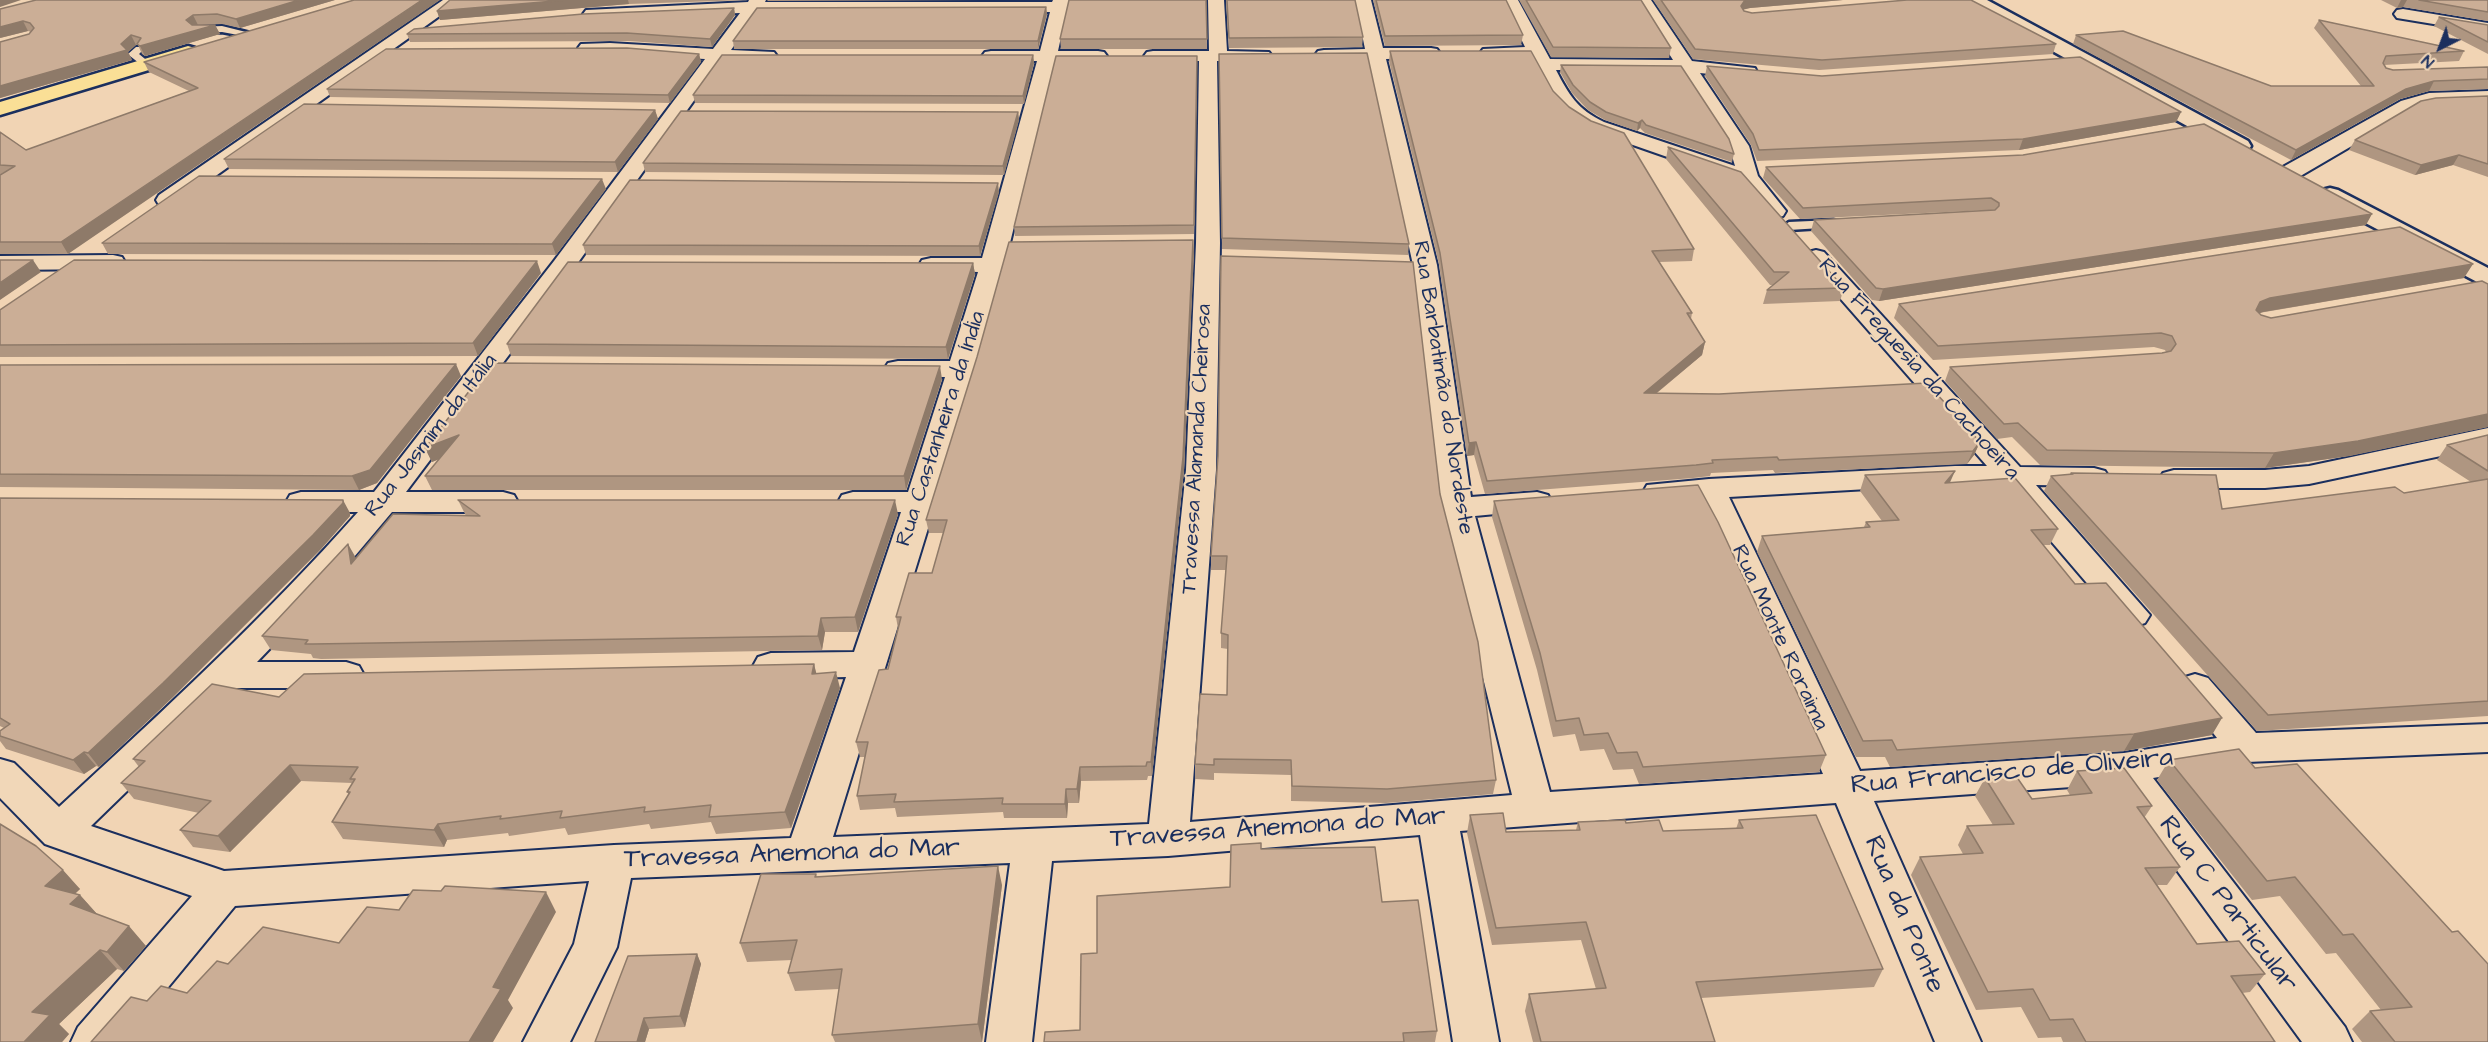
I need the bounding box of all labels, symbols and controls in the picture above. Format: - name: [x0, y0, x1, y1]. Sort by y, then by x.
- north arrow: [2410, 18, 2470, 78]
- text: N: [2417, 50, 2439, 73]
- street label: Rua Barbatimão do Nordeste: [1406, 239, 1478, 537]
- street label: Rua Freguesia da Cachoeira: [1812, 254, 2024, 486]
- street label: Travessa Alamanda Cheirosa: [1177, 303, 1219, 595]
- street label: Rua Castanheira da Índia: [892, 308, 992, 550]
- street label: Rua Jasmim da Itália: [360, 349, 504, 523]
- street label: Rua Monte Roraima: [1725, 541, 1833, 735]
- street label: Rua Francisco de Oliveira: [1850, 743, 2174, 803]
- street label: Travessa Anemona do Mar: [1109, 801, 1447, 857]
- street label: Rua C Particular: [2150, 811, 2304, 999]
- street label: Rua da Ponte: [1855, 832, 1951, 998]
- street label: Travessa Anemona do Mar: [623, 833, 961, 877]

